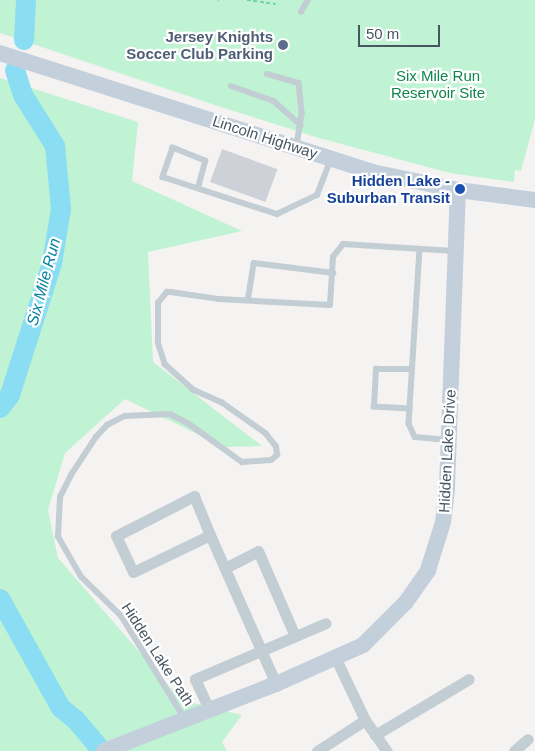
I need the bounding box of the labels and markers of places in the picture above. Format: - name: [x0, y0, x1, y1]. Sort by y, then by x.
- place label: Jersey Knights Soccer Club Parking: [126, 27, 273, 62]
- marker: Jersey Knights Soccer Club Parking: [277, 39, 289, 51]
- place label: Hidden Lake - Suburban Transit: [327, 171, 450, 206]
- marker: Hidden Lake - Suburban Transit: [454, 183, 466, 195]

